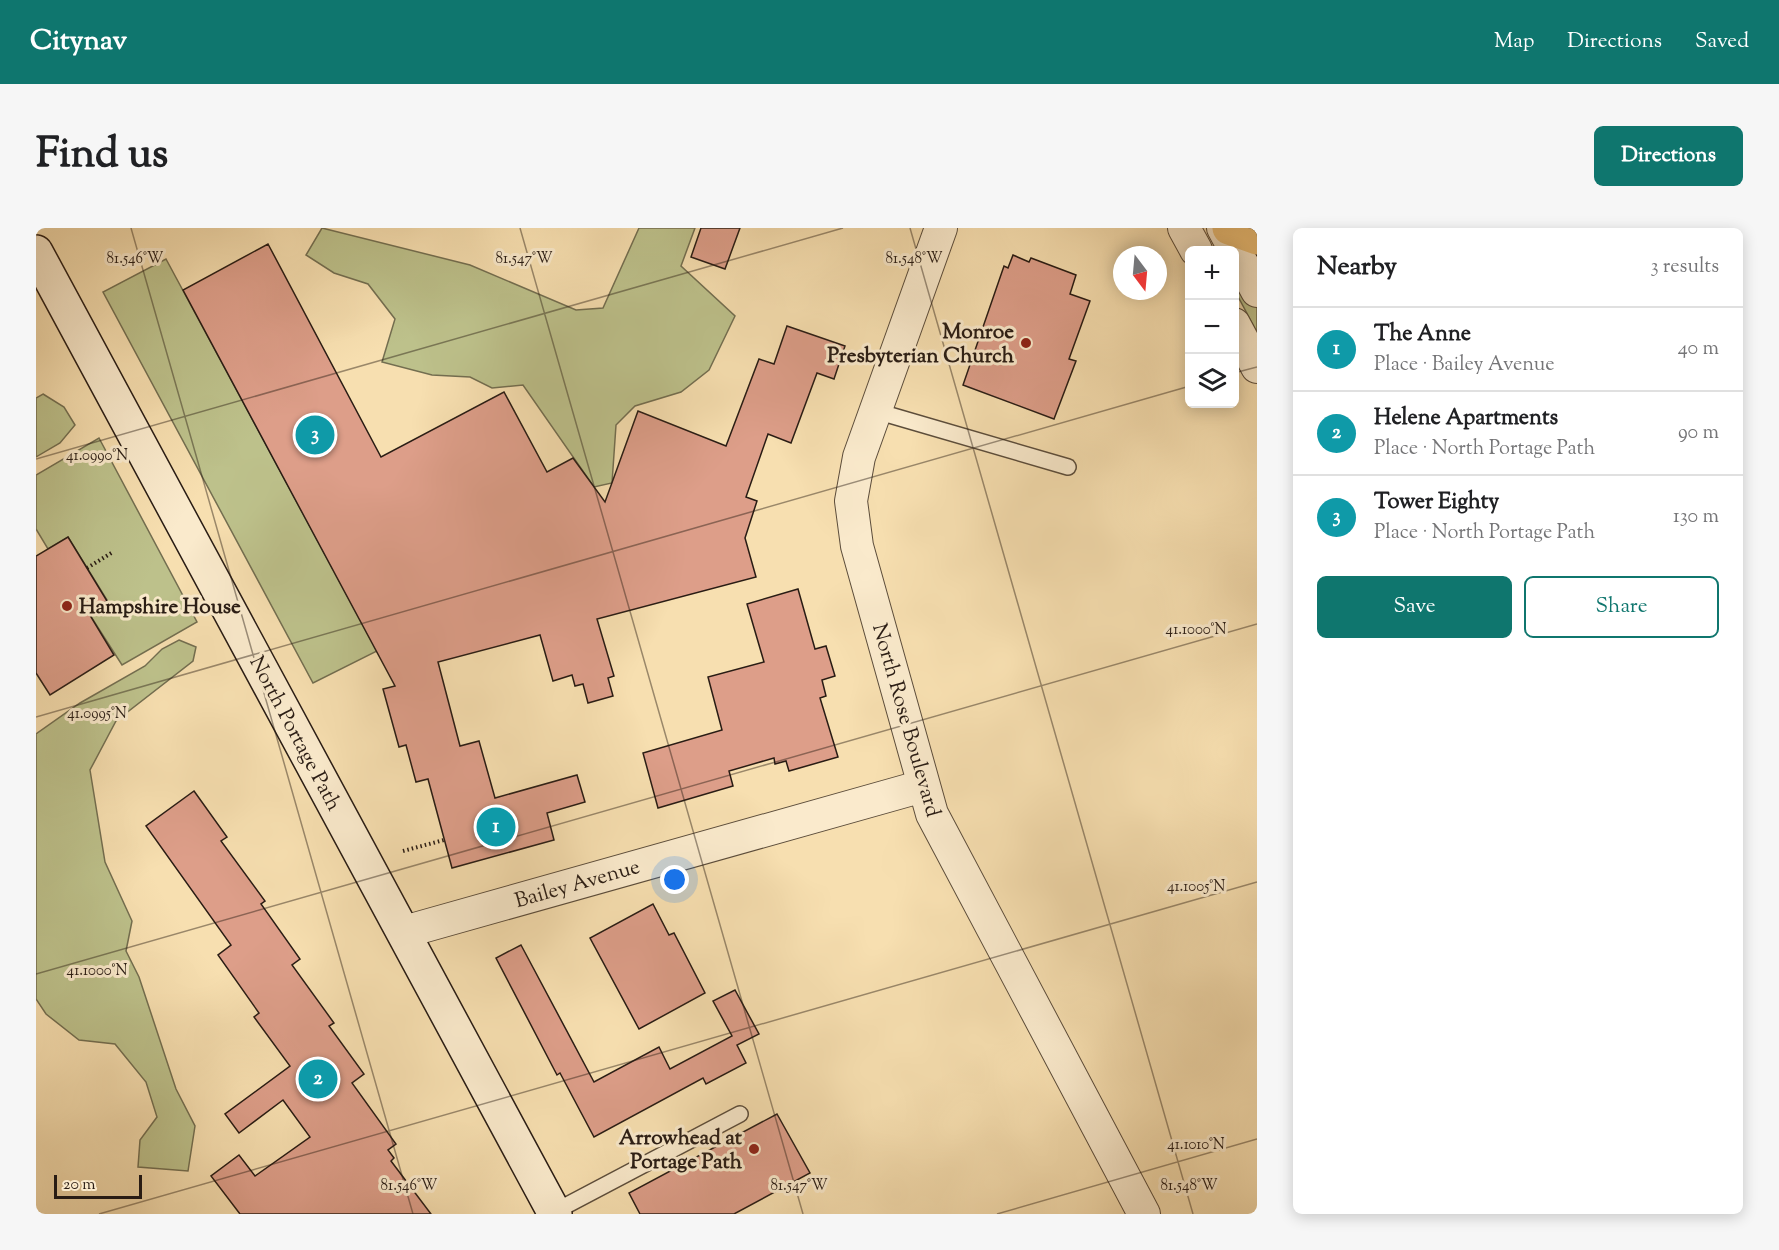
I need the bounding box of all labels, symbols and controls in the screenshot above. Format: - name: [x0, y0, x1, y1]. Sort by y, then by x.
- text: Citynav: [30, 22, 127, 62]
- text: Map: [1494, 27, 1534, 57]
- text: Directions: [1567, 27, 1662, 57]
- text: Saved: [1695, 27, 1749, 57]
- text: Find us: [36, 126, 168, 186]
- button: Directions: [1594, 126, 1743, 186]
- north arrow: [1113, 246, 1167, 300]
- map controls: [1185, 246, 1239, 408]
- button: +: [1185, 246, 1239, 300]
- text: 81.546°W: [107, 249, 164, 270]
- text: 81.547°W: [495, 249, 553, 270]
- text: 81.548°W: [885, 249, 943, 270]
- text: Nearby: [1317, 249, 1397, 286]
- text: 3 results: [1650, 253, 1719, 282]
- button: −: [1185, 300, 1239, 354]
- place label: Monroe Presbyterian Church: [827, 318, 1015, 372]
- text: The Anne: [1374, 319, 1471, 351]
- text: 1: [1333, 335, 1340, 364]
- text: 40 m: [1678, 335, 1719, 364]
- marker: Monroe Presbyterian Church: [1019, 336, 1033, 350]
- text: Place · Bailey Avenue: [1374, 351, 1555, 380]
- button: layers: [1185, 354, 1239, 408]
- text: Helene Apartments: [1374, 403, 1558, 435]
- pin: 3: [296, 412, 334, 458]
- text: 2: [1332, 419, 1341, 448]
- text: 90 m: [1678, 419, 1719, 448]
- text: Place · North Portage Path: [1374, 435, 1595, 464]
- text: 41.0990°N: [66, 446, 128, 467]
- text: Tower Eighty: [1374, 487, 1499, 519]
- text: 3: [1332, 503, 1341, 532]
- text: 130 m: [1673, 503, 1719, 532]
- text: Place · North Portage Path: [1374, 519, 1595, 548]
- button: Save: [1317, 576, 1512, 638]
- button: Share: [1524, 576, 1719, 638]
- place label: Hampshire House: [79, 593, 241, 623]
- marker: Hampshire House: [60, 599, 74, 613]
- street label: North Rose Boulevard: [863, 620, 947, 821]
- text: 41.1000°N: [1166, 620, 1226, 641]
- street label: North Portage Path: [241, 651, 348, 817]
- text: 41.0995°N: [67, 704, 127, 725]
- pin: 1: [476, 804, 516, 850]
- street label: Bailey Avenue: [511, 853, 644, 917]
- your location: [660, 865, 689, 894]
- text: 41.1005°N: [1167, 877, 1225, 898]
- text: 41.1000°N: [67, 961, 127, 982]
- pin: 2: [298, 1056, 338, 1102]
- place label: Arrowhead at Portage Path: [619, 1124, 743, 1178]
- text: 41.1010°N: [1167, 1135, 1225, 1156]
- marker: Arrowhead at Portage Path: [747, 1142, 761, 1156]
- scale bar: [54, 1172, 142, 1200]
- text: 20 m: [63, 1174, 96, 1197]
- text: 81.546°W: [381, 1176, 438, 1197]
- text: 81.547°W: [770, 1176, 828, 1197]
- text: 81.548°W: [1160, 1176, 1218, 1197]

